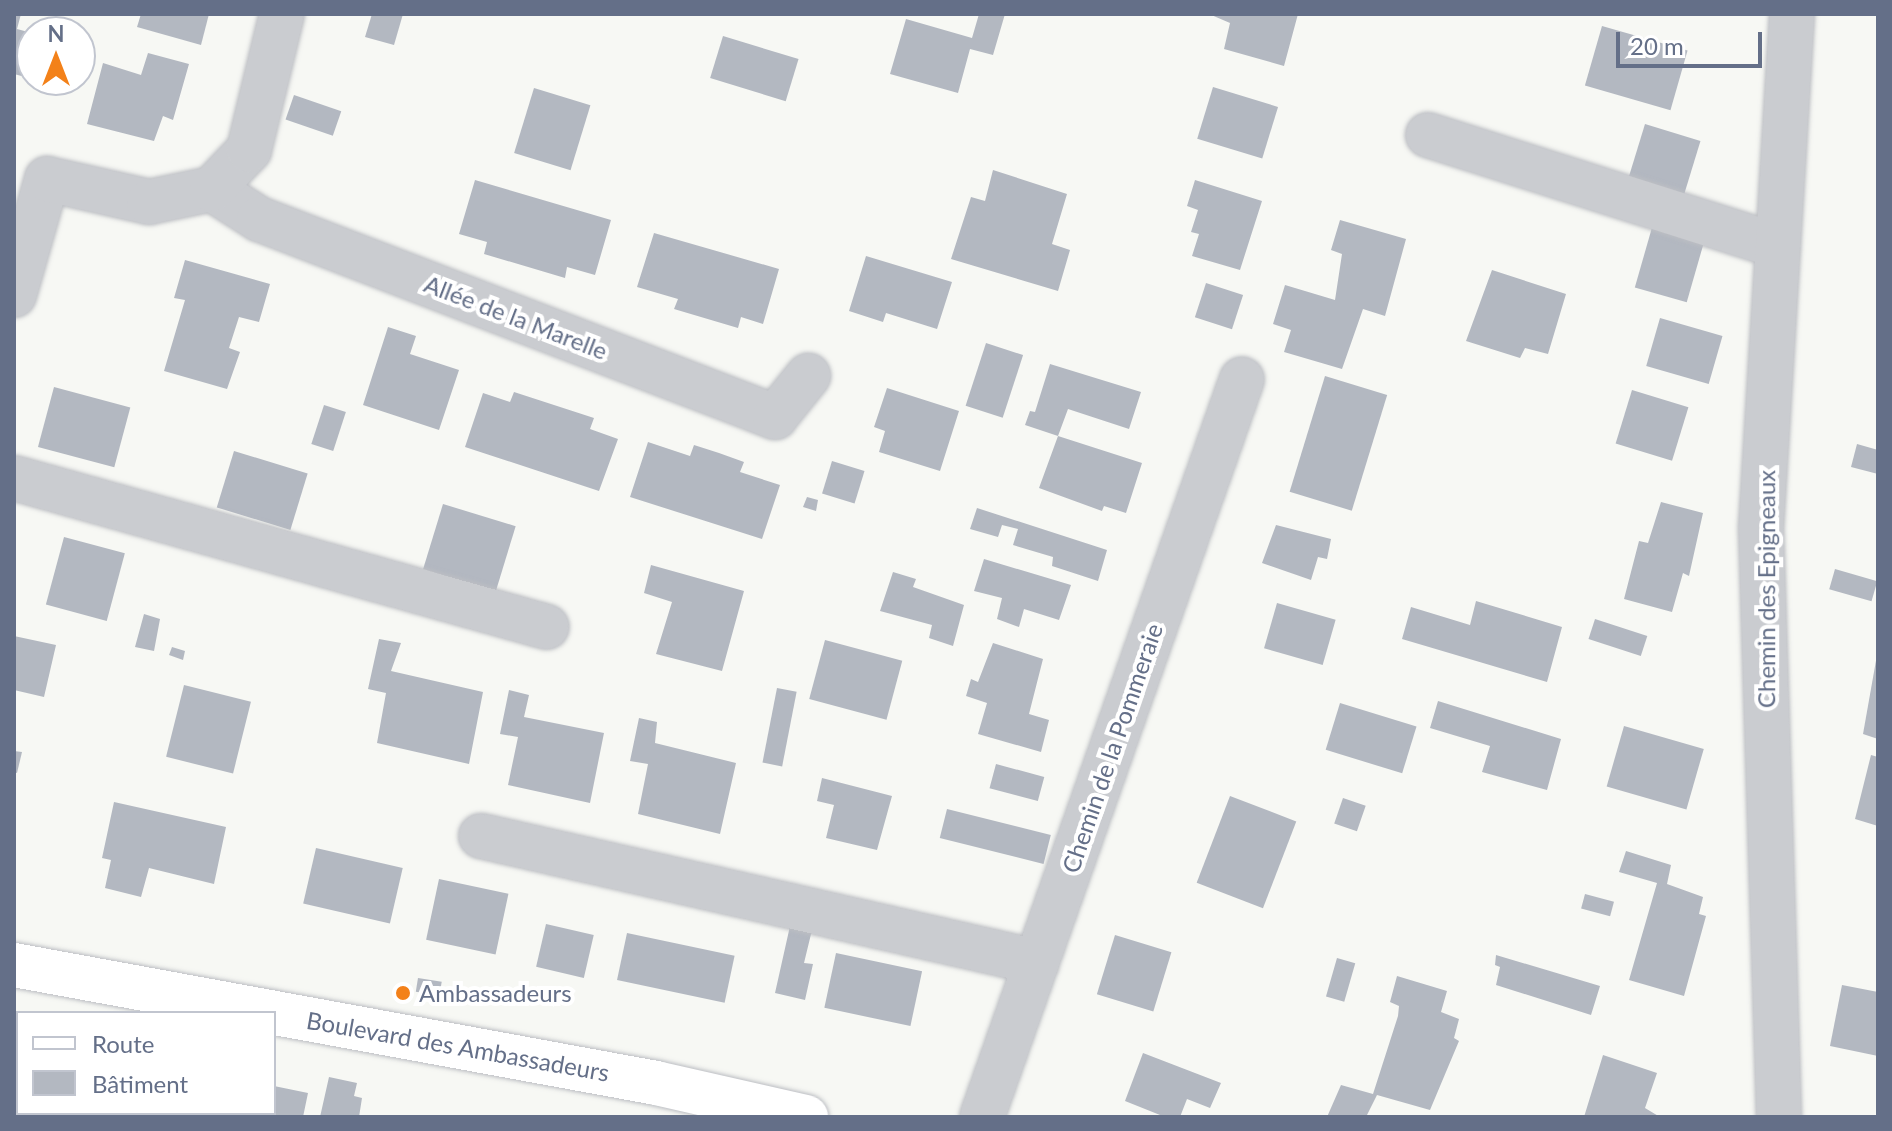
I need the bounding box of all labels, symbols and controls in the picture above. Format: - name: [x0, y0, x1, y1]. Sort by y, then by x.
- north arrow: [16, 16, 96, 96]
- scale bar: [1620, 16, 1766, 66]
- text: N: [48, 20, 64, 47]
- text: 20 m: [1630, 31, 1684, 60]
- street label: Allée de la Marelle: [420, 269, 612, 365]
- street label: Chemin des Epigneaux: [1752, 470, 1780, 708]
- street label: Chemin de la Pommeraie: [1056, 620, 1168, 876]
- place label: Ambassadeurs: [419, 979, 572, 1007]
- marker: Ambassadeurs: [394, 984, 412, 1002]
- street label: Boulevard des Ambassadeurs: [304, 1005, 612, 1087]
- legend: [16, 1011, 276, 1115]
- text: Route: [92, 1029, 154, 1058]
- text: Bâtiment: [92, 1069, 188, 1098]

